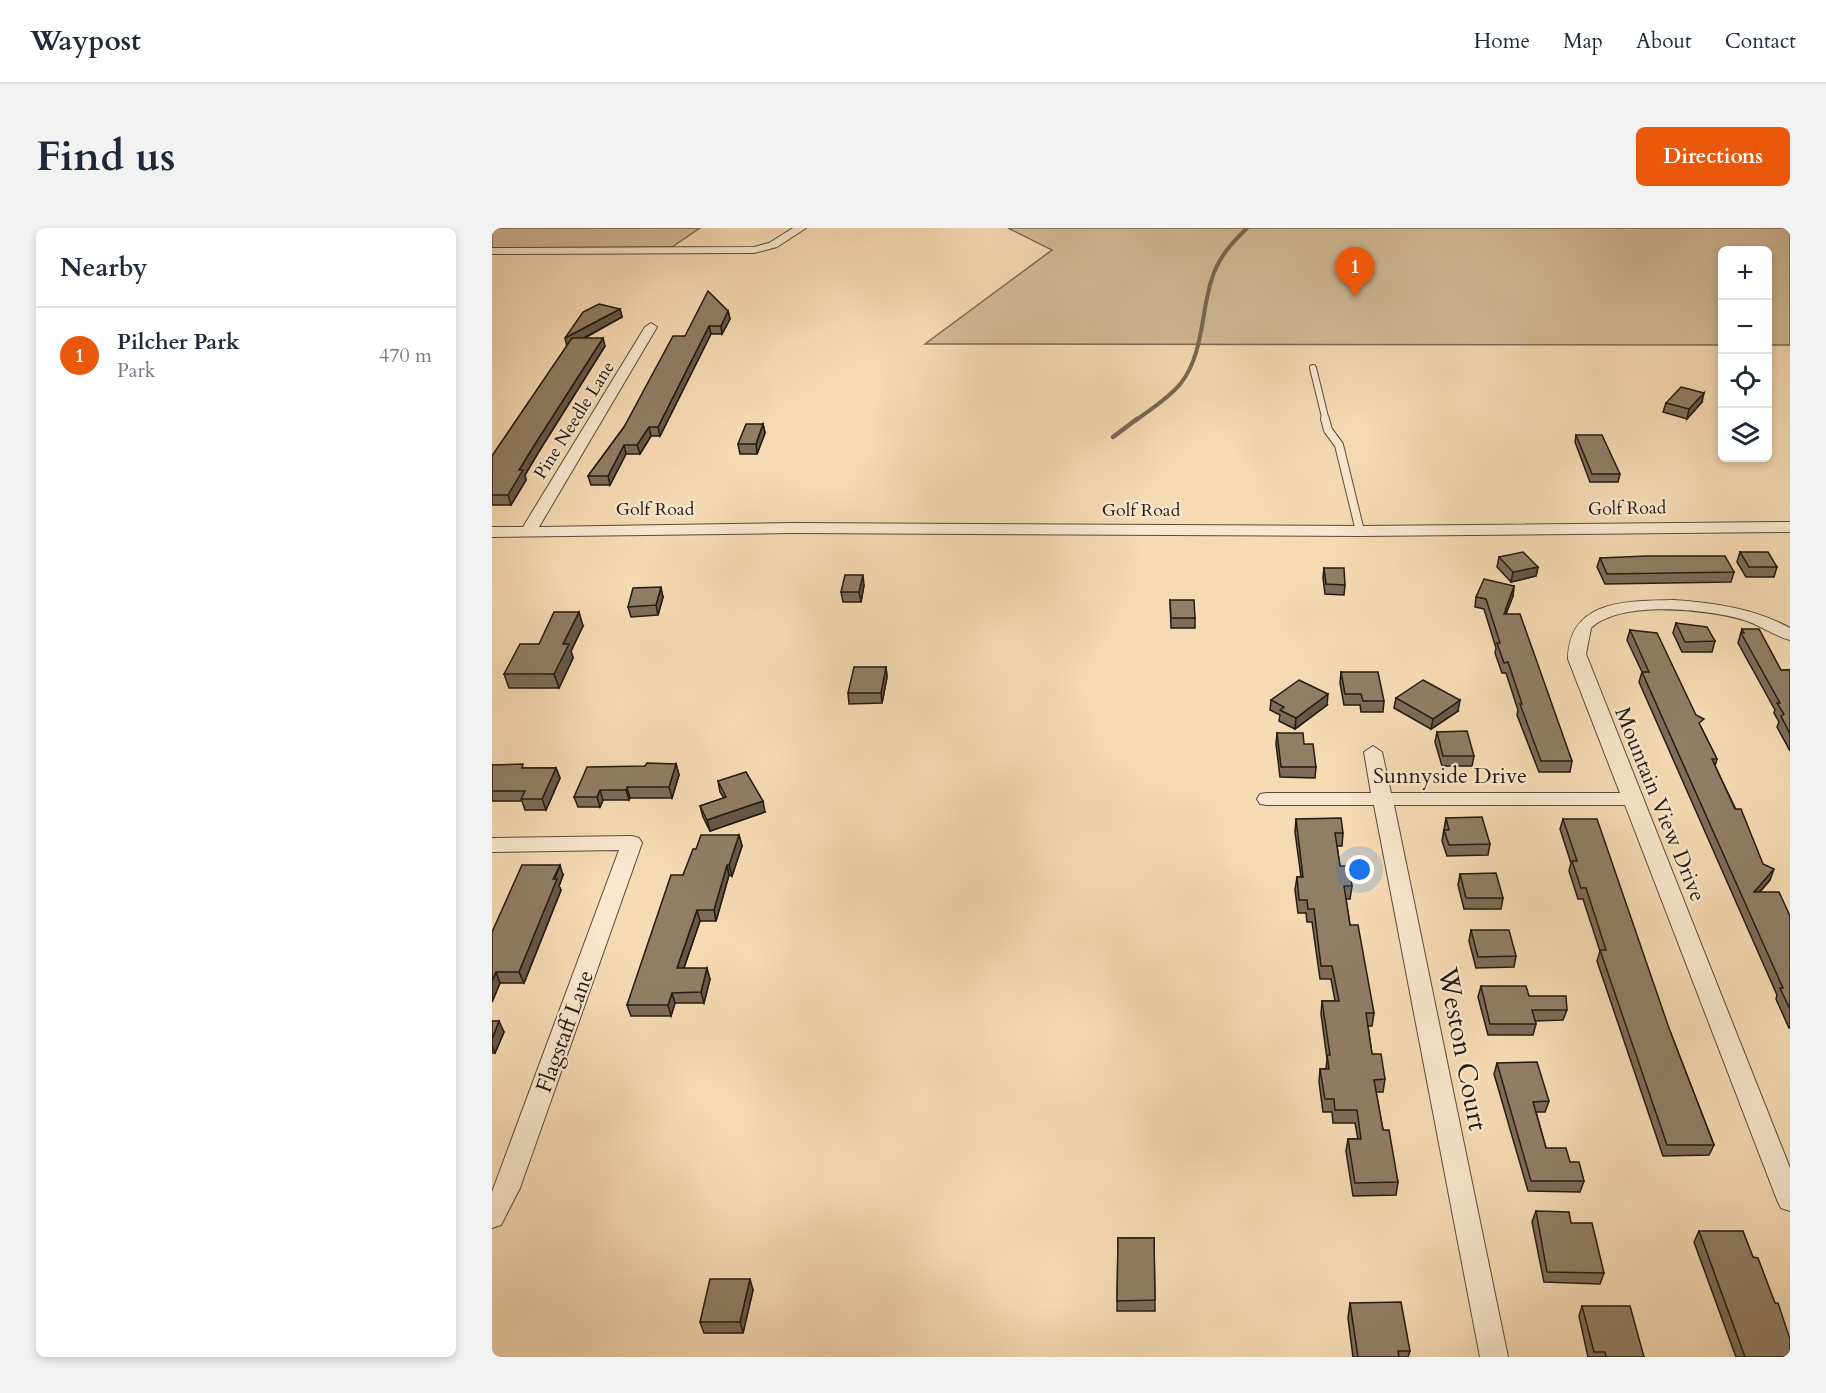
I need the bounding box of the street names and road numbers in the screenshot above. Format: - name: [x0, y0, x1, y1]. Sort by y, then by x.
- street label: Pine Needle Lane: [528, 356, 621, 484]
- street label: Golf Road: [1588, 495, 1667, 522]
- street label: Golf Road: [616, 497, 695, 522]
- street label: Golf Road: [1102, 498, 1181, 523]
- street label: Mountain View Drive: [1607, 703, 1713, 906]
- street label: Sunnyside Drive: [1373, 761, 1527, 791]
- street label: Weston Court: [1428, 963, 1497, 1134]
- street label: Flagstaff Lane: [529, 966, 601, 1097]

